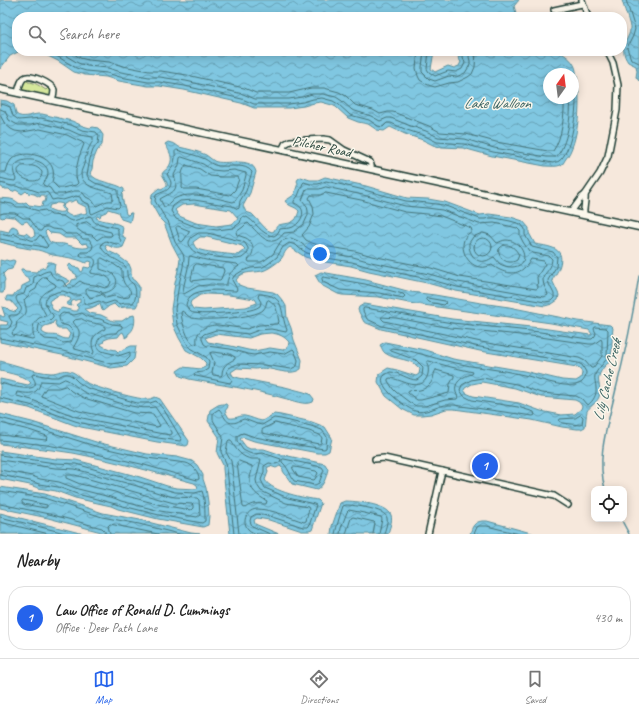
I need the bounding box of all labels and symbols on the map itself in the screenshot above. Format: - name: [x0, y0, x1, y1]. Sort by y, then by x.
- north arrow: [543, 68, 579, 104]
- water label: Lake Walloon: [464, 94, 531, 113]
- street label: Pilcher Road: [291, 132, 355, 162]
- your location: [310, 244, 330, 264]
- water label: Lily Cache Creek: [589, 334, 627, 423]
- pin: 1: [472, 451, 498, 481]

